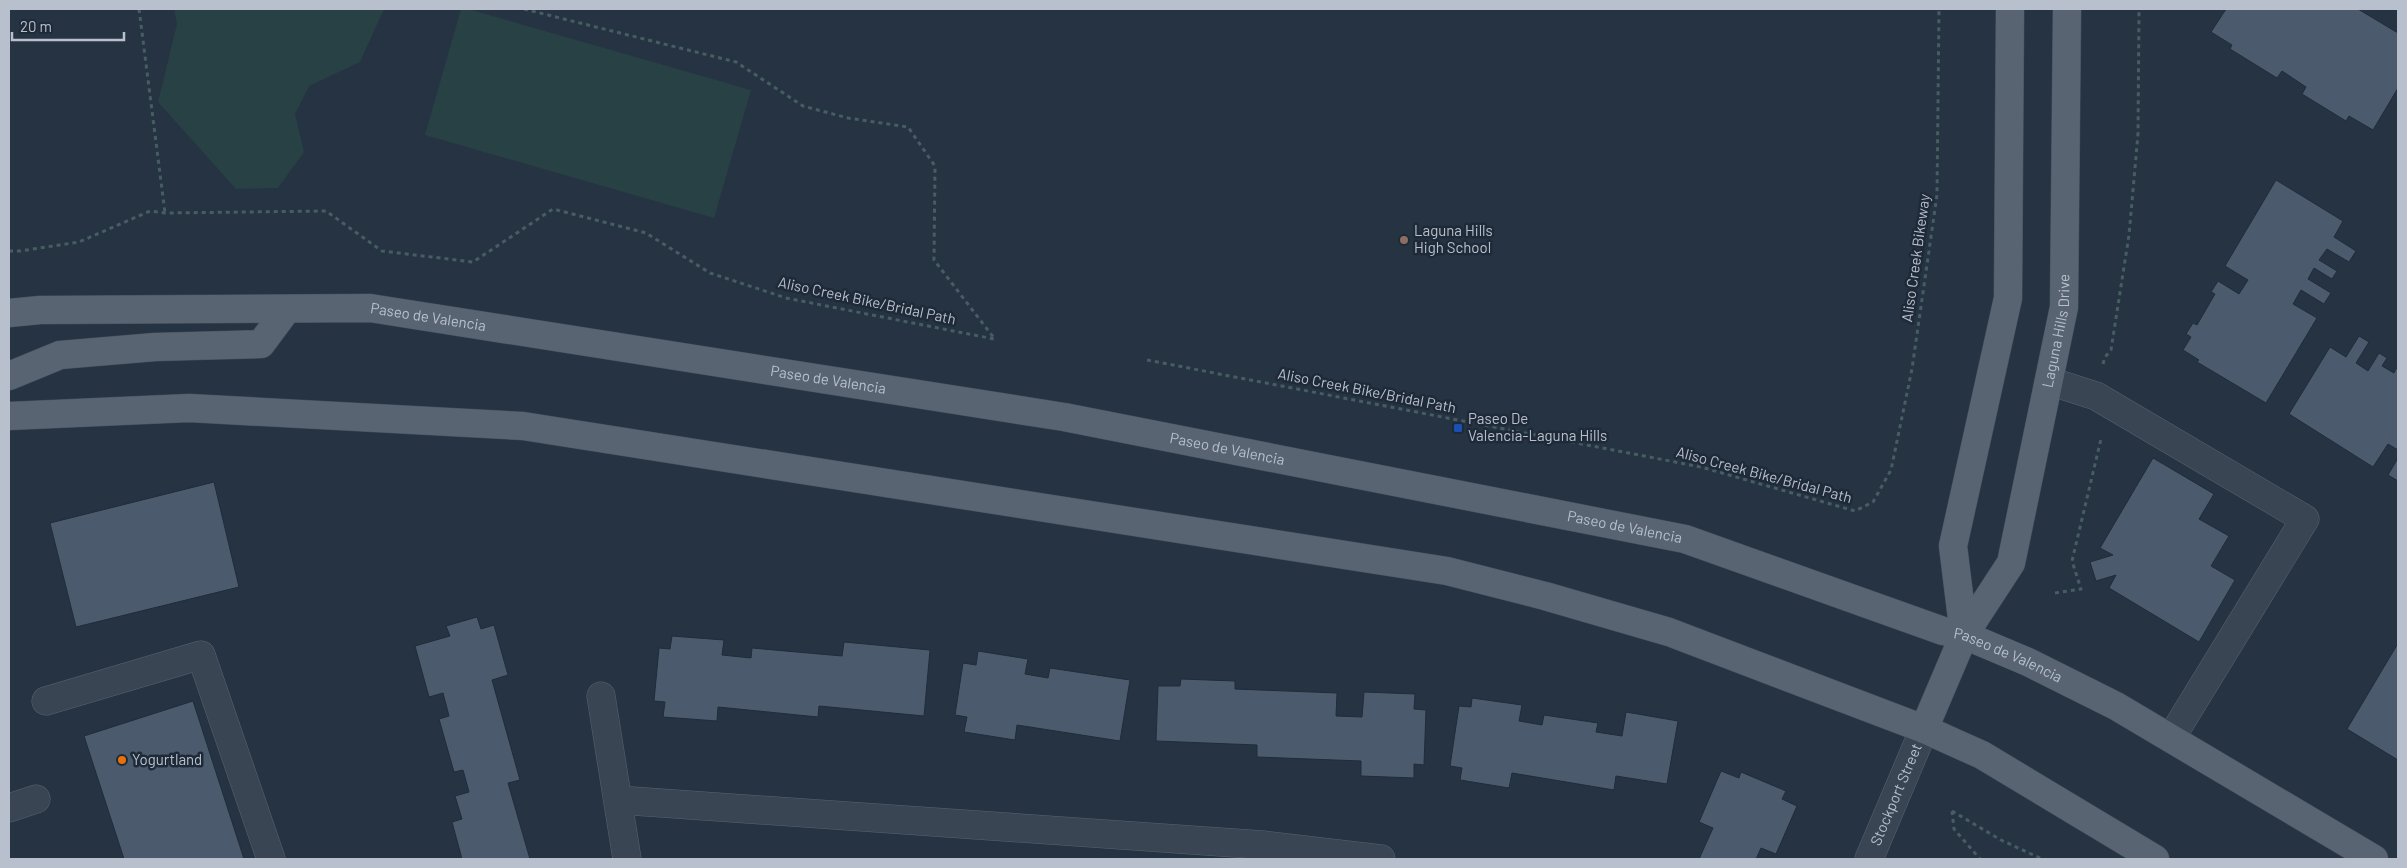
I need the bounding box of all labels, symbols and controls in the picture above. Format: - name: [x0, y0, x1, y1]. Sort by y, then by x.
- scale bar: [12, 10, 125, 42]
- text: 20 m: [20, 17, 52, 35]
- street label: Aliso Creek Bikeway: [1897, 193, 1933, 323]
- place label: Laguna Hills High School: [1414, 221, 1493, 256]
- marker: Laguna Hills High School: [1398, 234, 1410, 246]
- street label: Aliso Creek Bike/Bridal Path: [777, 272, 958, 328]
- street label: Laguna Hills Drive: [2038, 274, 2072, 389]
- street label: Paseo de Valencia: [369, 298, 487, 334]
- street label: Paseo de Valencia: [769, 361, 887, 397]
- street label: Aliso Creek Bike/Bridal Path: [1277, 364, 1458, 416]
- place label: Paseo De Valencia-Laguna Hills: [1468, 409, 1607, 444]
- marker: Paseo De Valencia-Laguna Hills: [1452, 422, 1464, 434]
- street label: Paseo de Valencia: [1168, 428, 1286, 468]
- street label: Aliso Creek Bike/Bridal Path: [1674, 442, 1854, 506]
- street label: Paseo de Valencia: [1566, 506, 1684, 546]
- street label: Paseo de Valencia: [1953, 623, 2066, 686]
- street label: Stockport Street: [1866, 740, 1925, 848]
- place label: Yogurtland: [132, 750, 202, 768]
- marker: Yogurtland: [116, 754, 128, 766]

